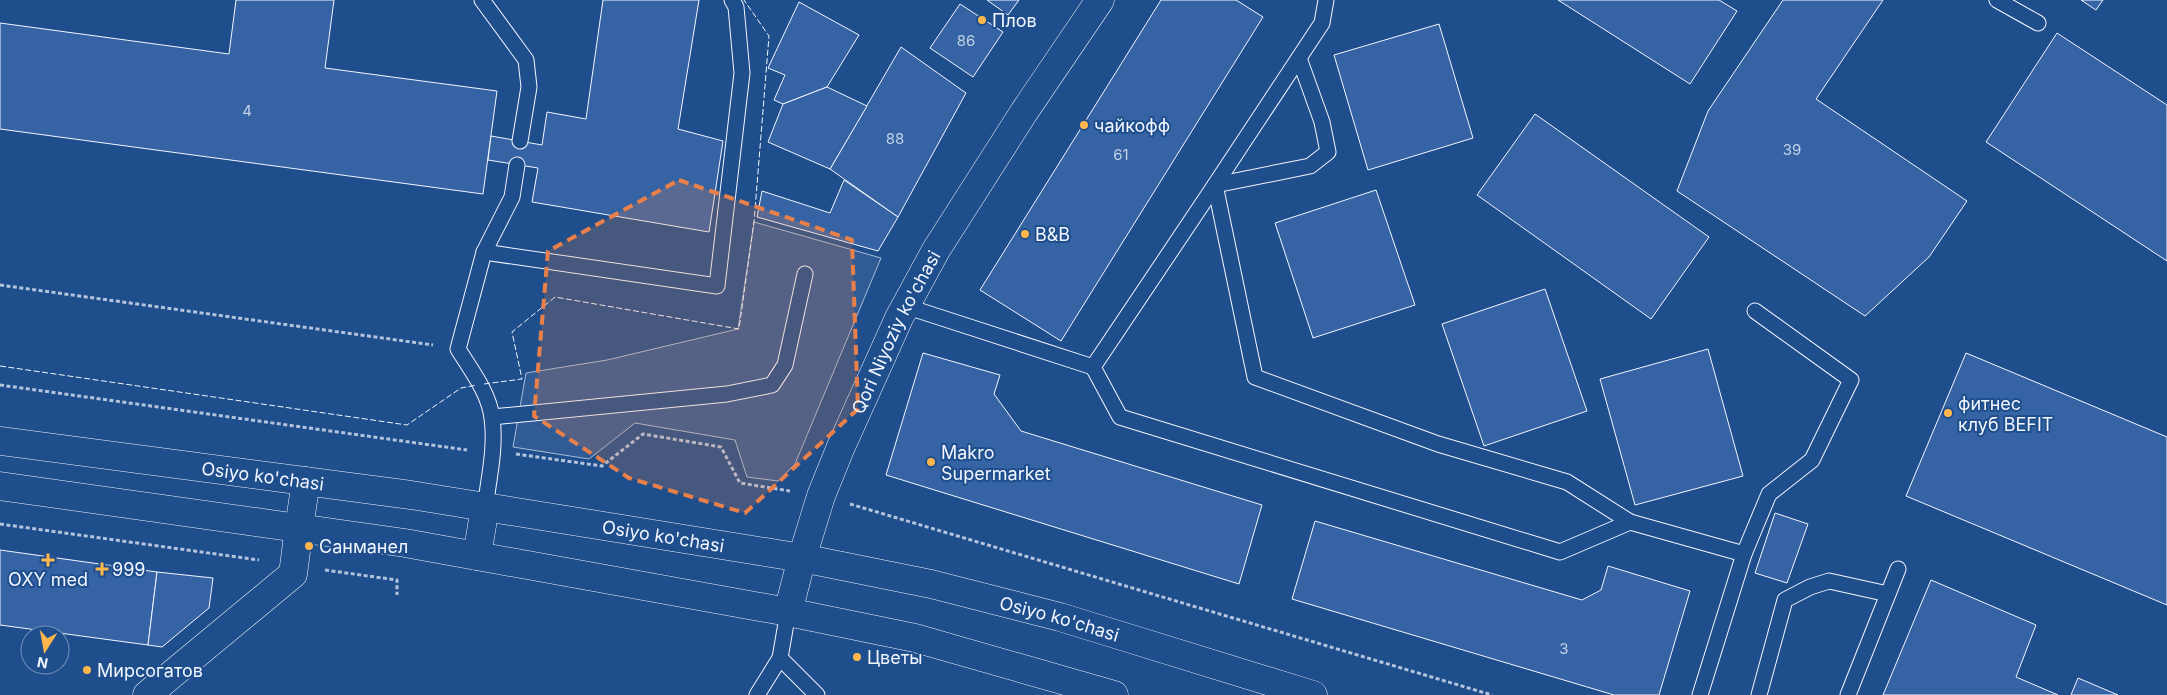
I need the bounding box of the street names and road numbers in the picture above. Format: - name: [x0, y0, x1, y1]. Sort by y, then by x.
- street label: Qori Niyoziy ko'chasi: [847, 247, 944, 417]
- street label: Osiyo ko'chasi: [200, 457, 325, 494]
- street label: Osiyo ko'chasi: [601, 515, 726, 556]
- street label: Osiyo ko'chasi: [997, 591, 1122, 645]

